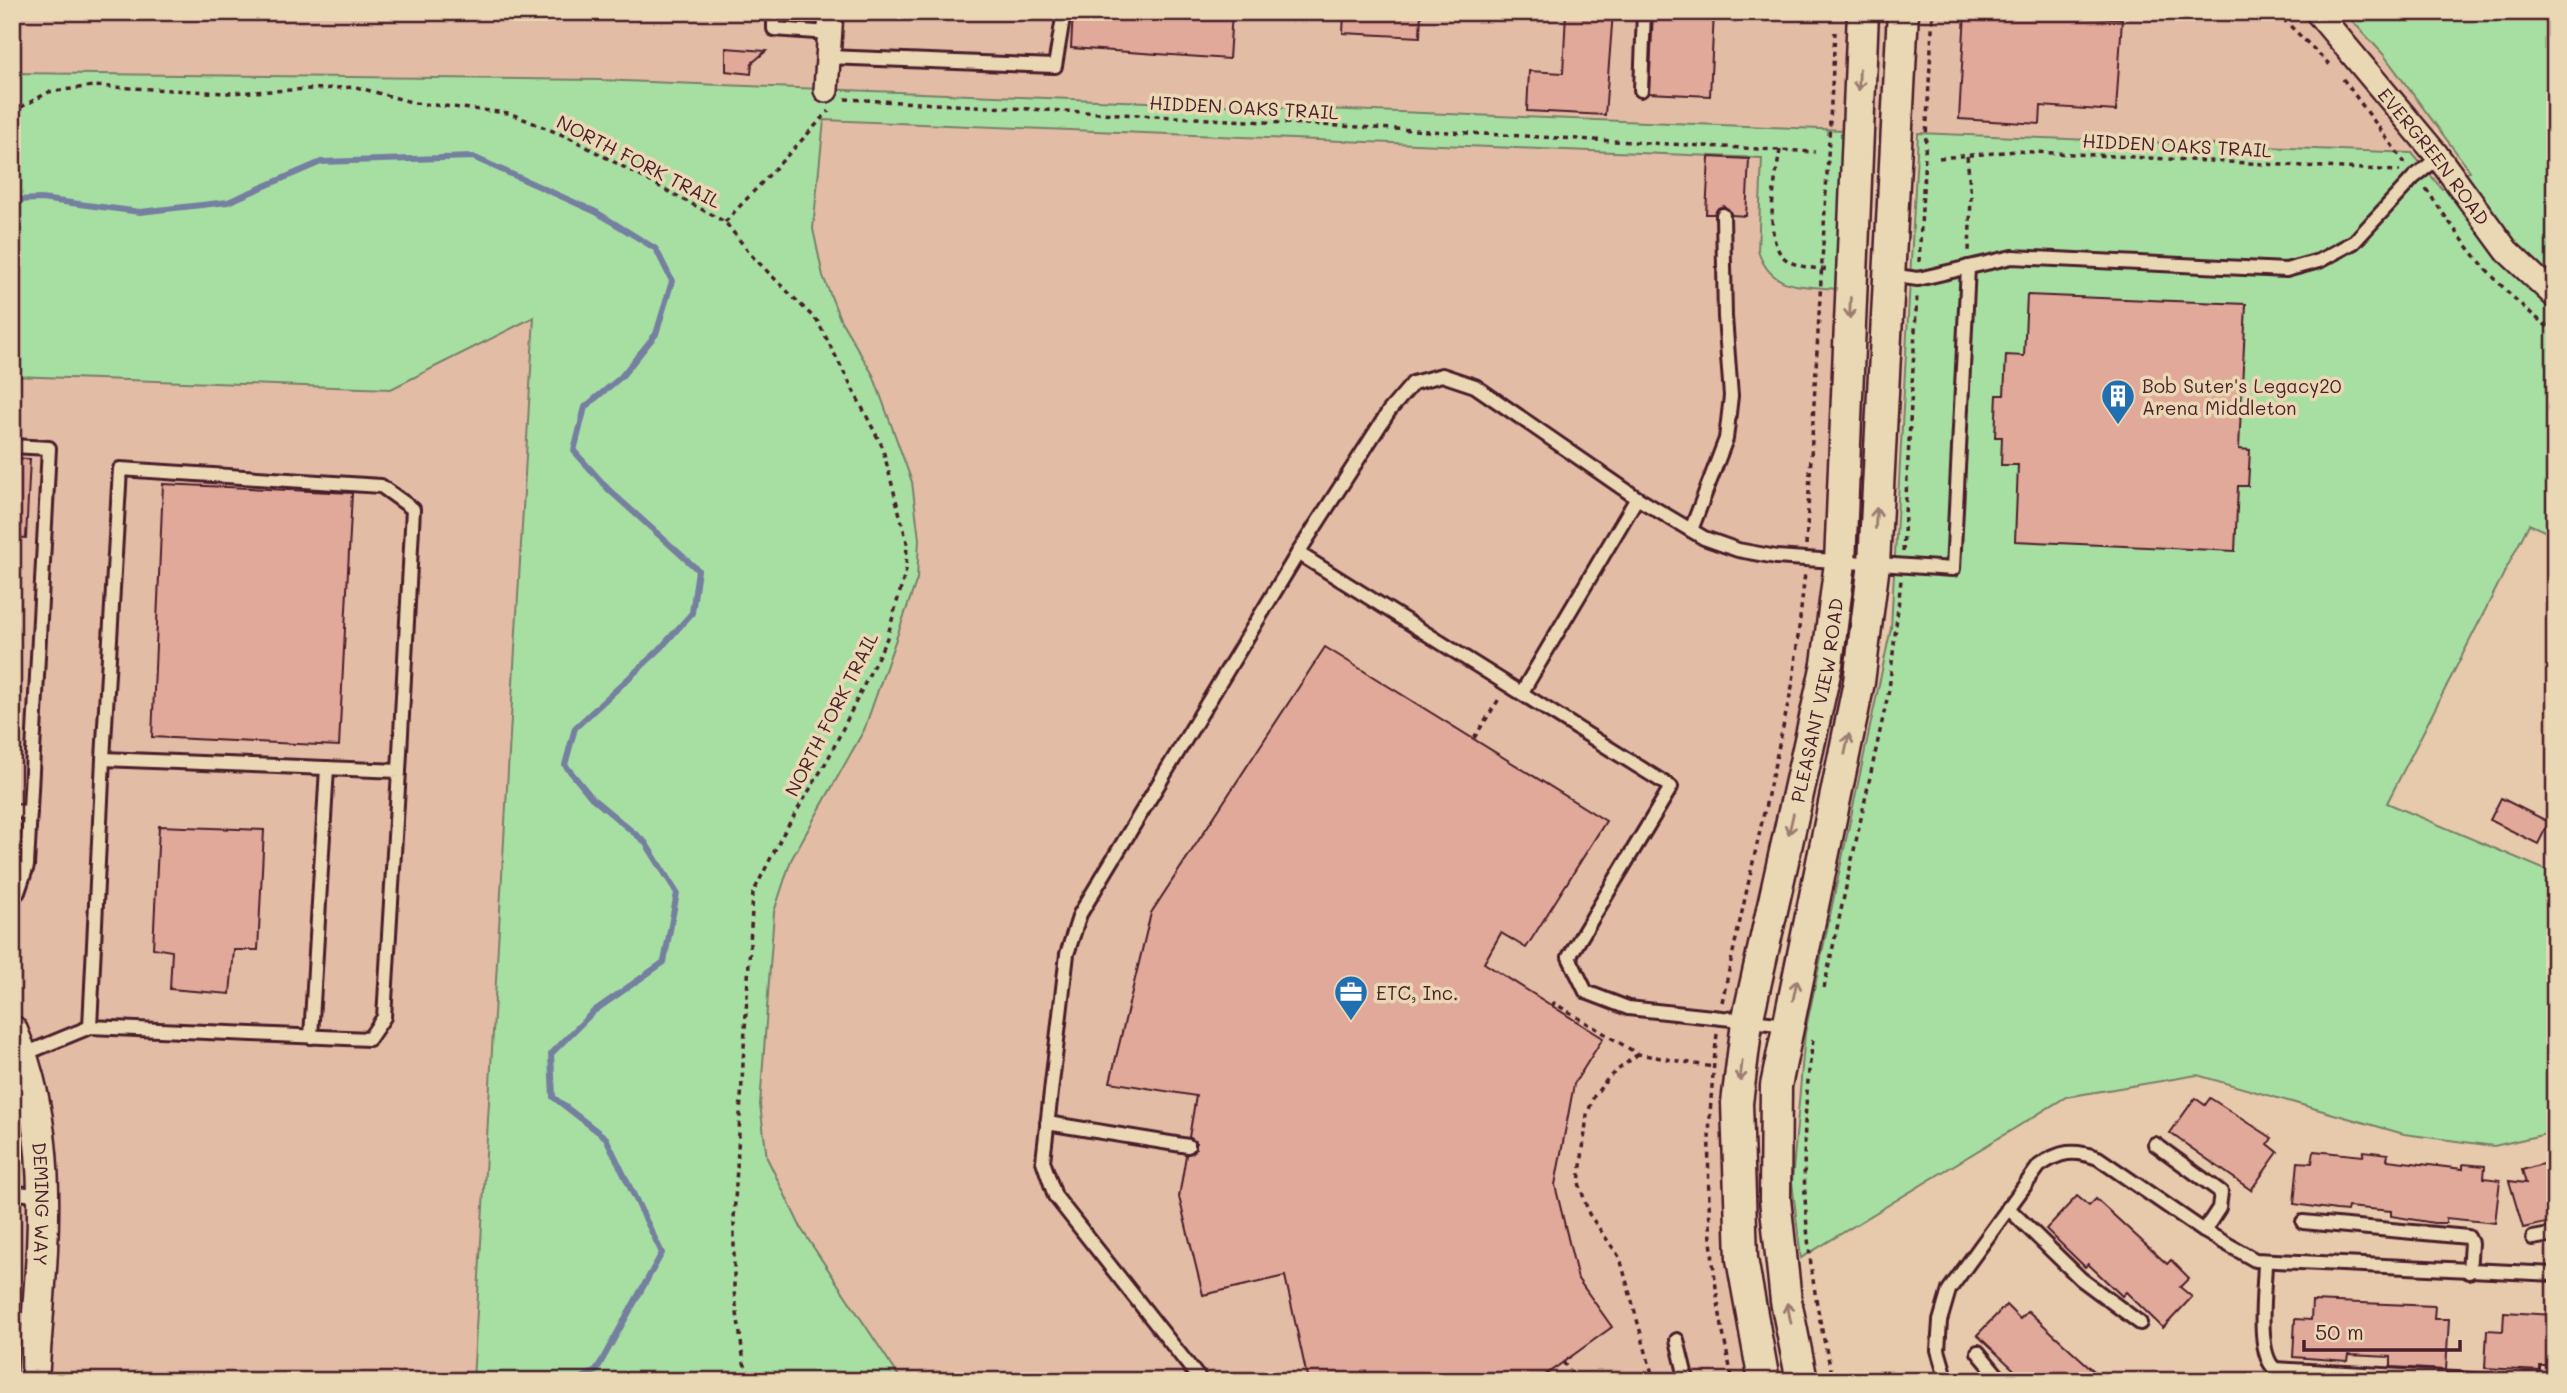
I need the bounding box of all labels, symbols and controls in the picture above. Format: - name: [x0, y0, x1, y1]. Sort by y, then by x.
- one-way arrow: [1852, 69, 1865, 92]
- street label: EVERGREEN ROAD: [2373, 82, 2496, 230]
- street label: HIDDEN OAKS TRAIL: [1149, 90, 1339, 124]
- street label: NORTH FORK TRAIL: [553, 109, 725, 213]
- street label: HIDDEN OAKS TRAIL: [2082, 128, 2272, 162]
- one-way arrow: [1844, 296, 1857, 319]
- place label: Bob Suter's Legacy20 Arena Middleton: [2142, 373, 2342, 420]
- building icon: Bob Suter's Legacy20 Arena Middleton: [2099, 377, 2137, 426]
- one-way arrow: [1870, 507, 1883, 530]
- street label: PLEASANT VIEW ROAD: [1784, 596, 1848, 805]
- street label: NORTH FORK TRAIL: [779, 628, 883, 800]
- one-way arrow: [1840, 733, 1854, 756]
- one-way arrow: [1784, 812, 1797, 835]
- office icon: ETC, Inc.: [1332, 973, 1370, 1022]
- one-way arrow: [1789, 979, 1803, 1002]
- place label: ETC, Inc.: [1376, 980, 1458, 1005]
- one-way arrow: [1734, 1059, 1747, 1082]
- street label: DEMING WAY: [28, 1141, 56, 1267]
- one-way arrow: [1781, 1302, 1795, 1325]
- scale bar: [2304, 1309, 2460, 1353]
- text: 50 m: [2315, 1318, 2364, 1345]

